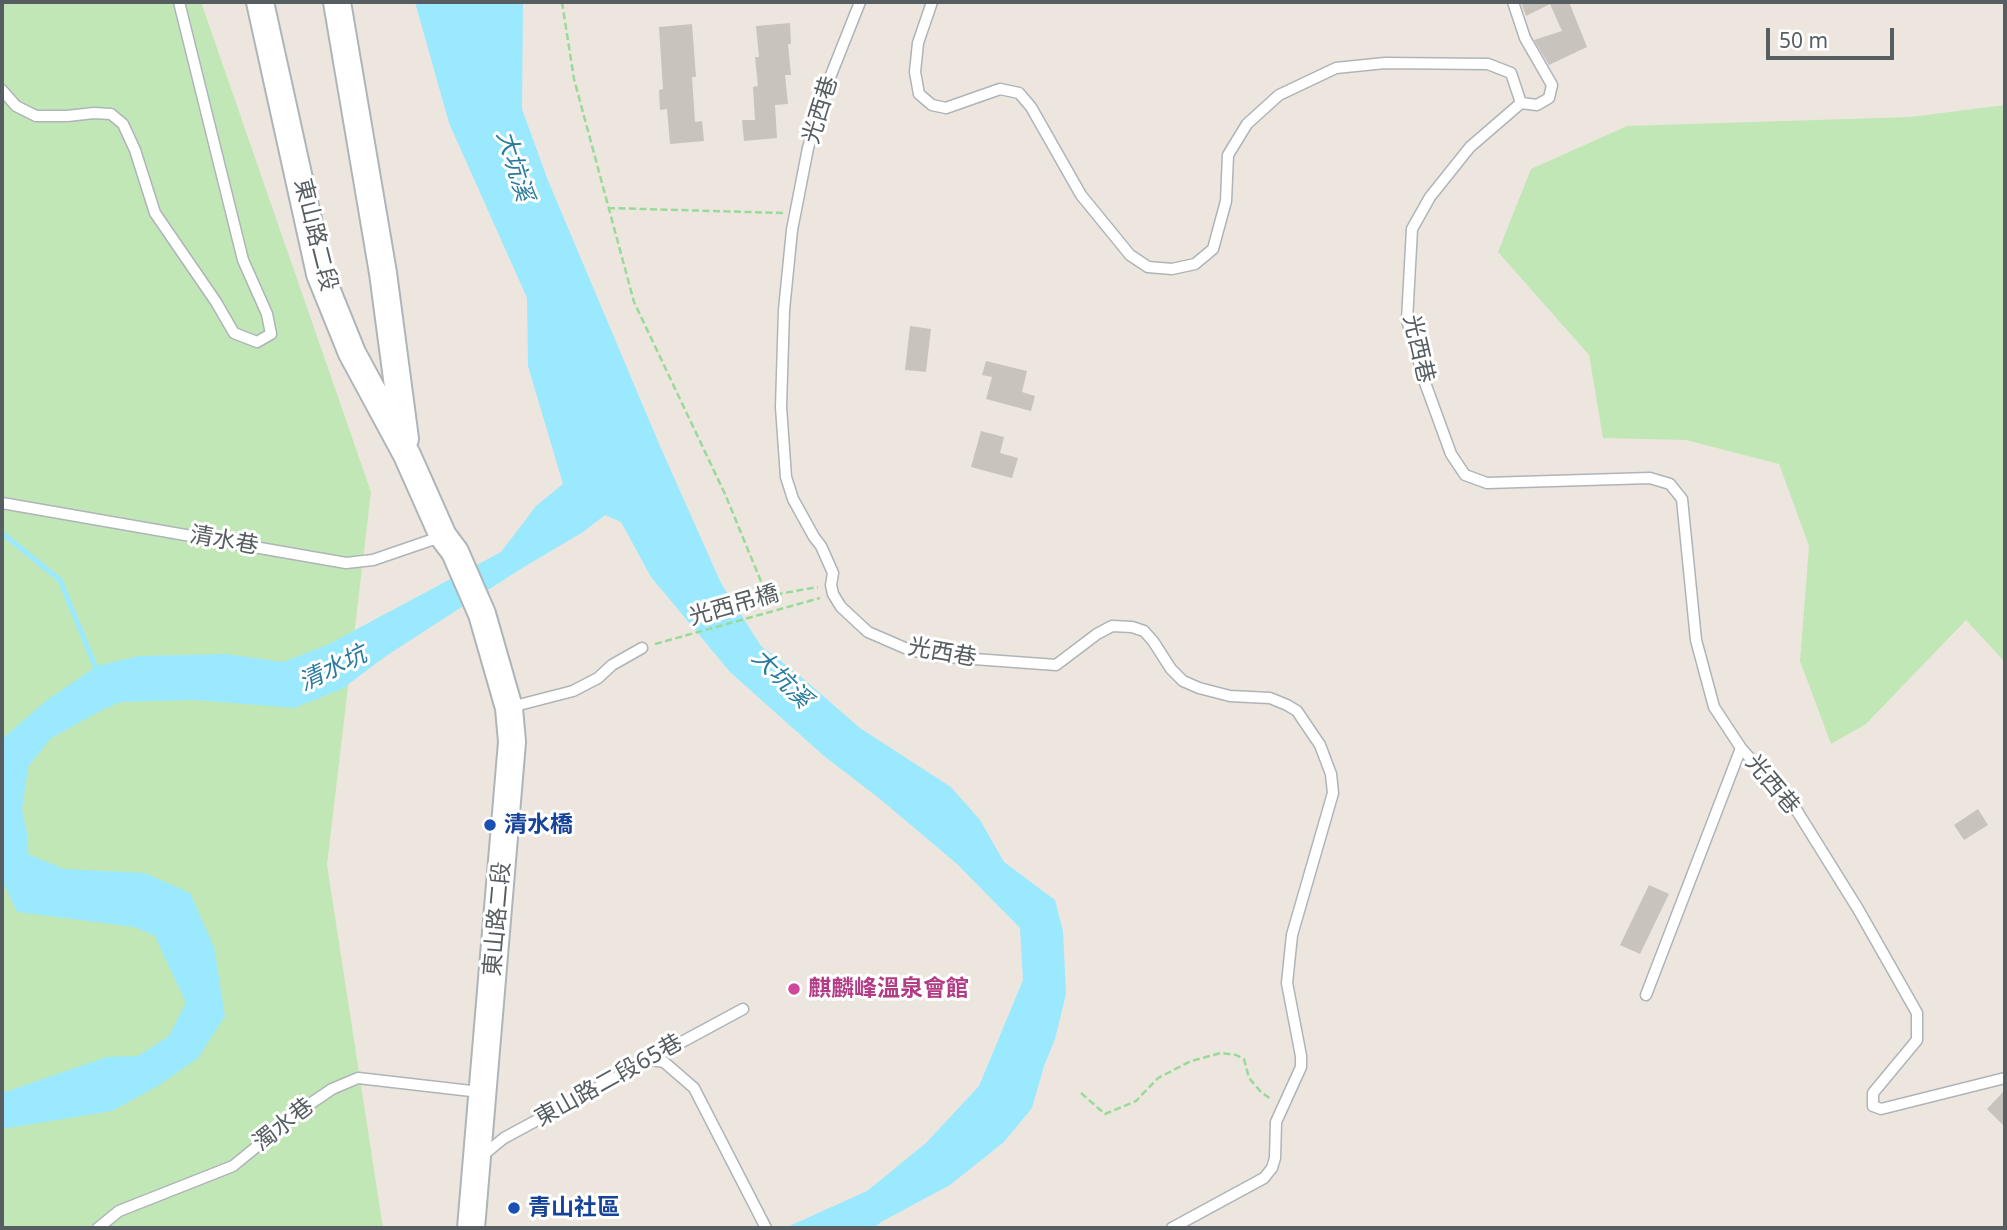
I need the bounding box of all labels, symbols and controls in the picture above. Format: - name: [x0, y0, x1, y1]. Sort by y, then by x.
- scale bar: [1769, 14, 1897, 58]
- text: 50 m: [1779, 26, 1828, 54]
- street label: 光西巷: [798, 73, 844, 147]
- water label: 大坑溪: [490, 127, 538, 205]
- street label: 東山路二段: [288, 176, 342, 294]
- street label: 光西巷: [1397, 312, 1439, 386]
- street label: 清水巷: [188, 521, 260, 561]
- street label: 光西吊橋: [686, 580, 782, 632]
- street label: 光西巷: [906, 633, 978, 673]
- water label: 清水坑: [294, 640, 372, 698]
- water label: 大坑溪: [745, 643, 817, 715]
- street label: 光西巷: [1739, 750, 1805, 820]
- place label: 清水橋: [504, 811, 573, 839]
- marker: 清水橋: [482, 817, 498, 833]
- street label: 東山路二段: [479, 861, 517, 977]
- place label: 麒麟峰溫泉會館: [808, 975, 969, 1003]
- marker: 麒麟峰溫泉會館: [786, 981, 802, 997]
- street label: 東山路二段65巷: [530, 1029, 688, 1133]
- street label: 濁水巷: [248, 1093, 320, 1157]
- place label: 青山社區: [528, 1194, 620, 1222]
- marker: 青山社區: [506, 1200, 522, 1216]

